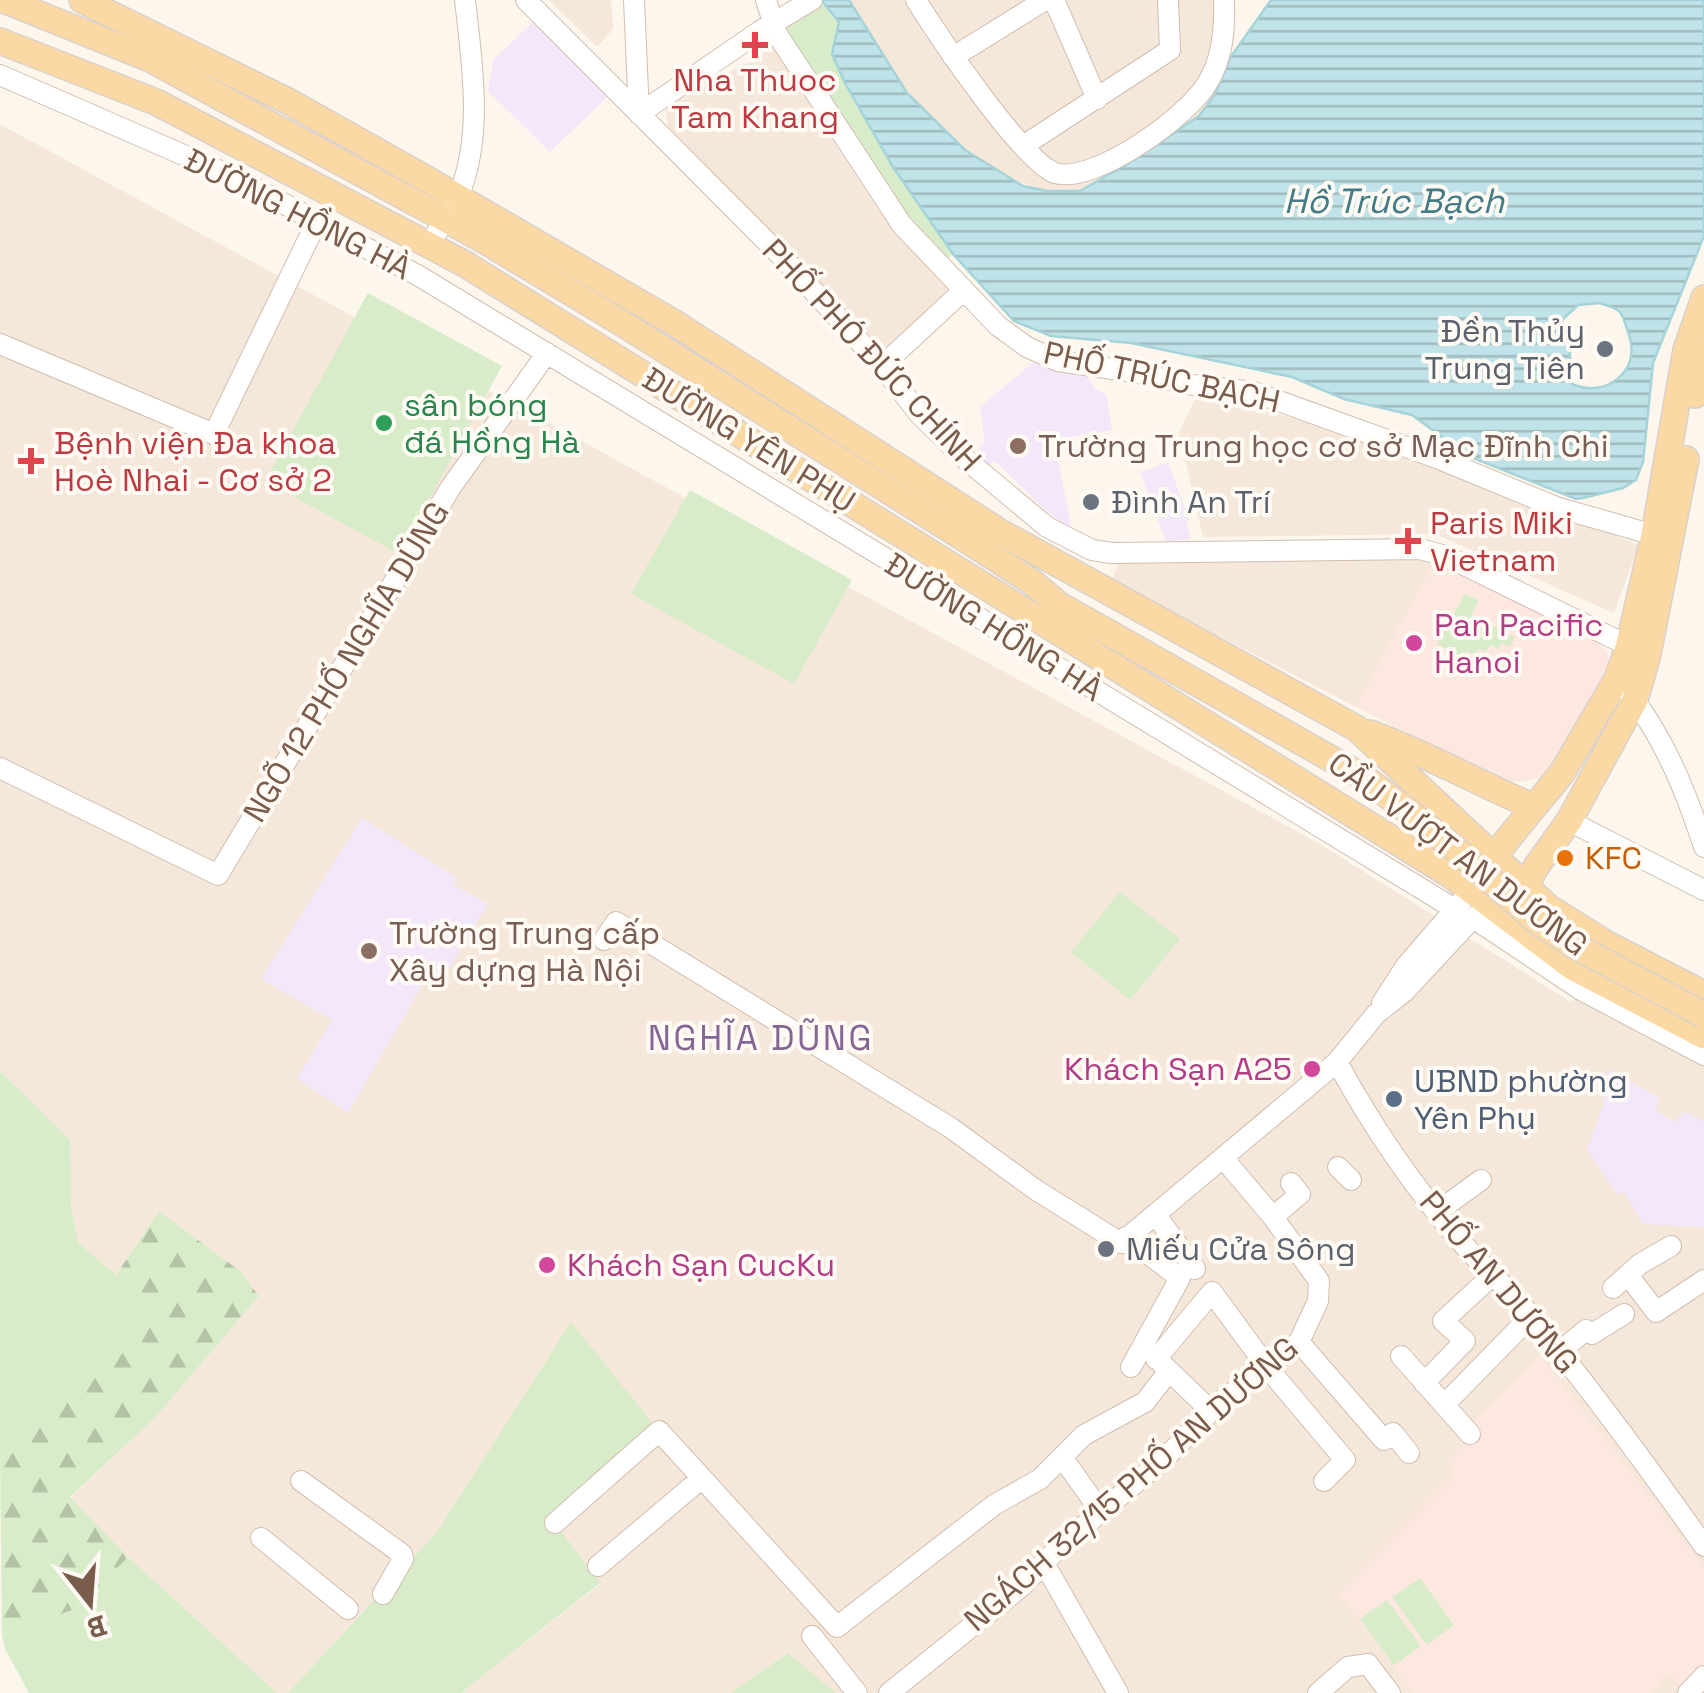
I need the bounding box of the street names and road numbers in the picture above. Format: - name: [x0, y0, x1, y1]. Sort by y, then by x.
- street label: ĐƯỜNG HỒNG HÀ: [178, 139, 419, 288]
- street label: PHỐ PHÓ ĐỨC CHÍNH: [754, 230, 991, 479]
- street label: PHỐ TRÚC BẠCH: [1040, 331, 1284, 422]
- street label: ĐƯỜNG YÊN PHỤ: [635, 359, 863, 521]
- street label: NGÕ 12 PHỐ NGHĨA DŨNG: [234, 494, 458, 829]
- street label: ĐƯỜNG HỒNG HÀ: [878, 543, 1111, 710]
- street label: CẦU VƯỢT AN DƯƠNG: [1320, 743, 1596, 965]
- street label: PHỐ AN DƯƠNG: [1411, 1182, 1588, 1381]
- street label: NGÁCH 32/15 PHỐ AN DƯƠNG: [955, 1327, 1306, 1640]

